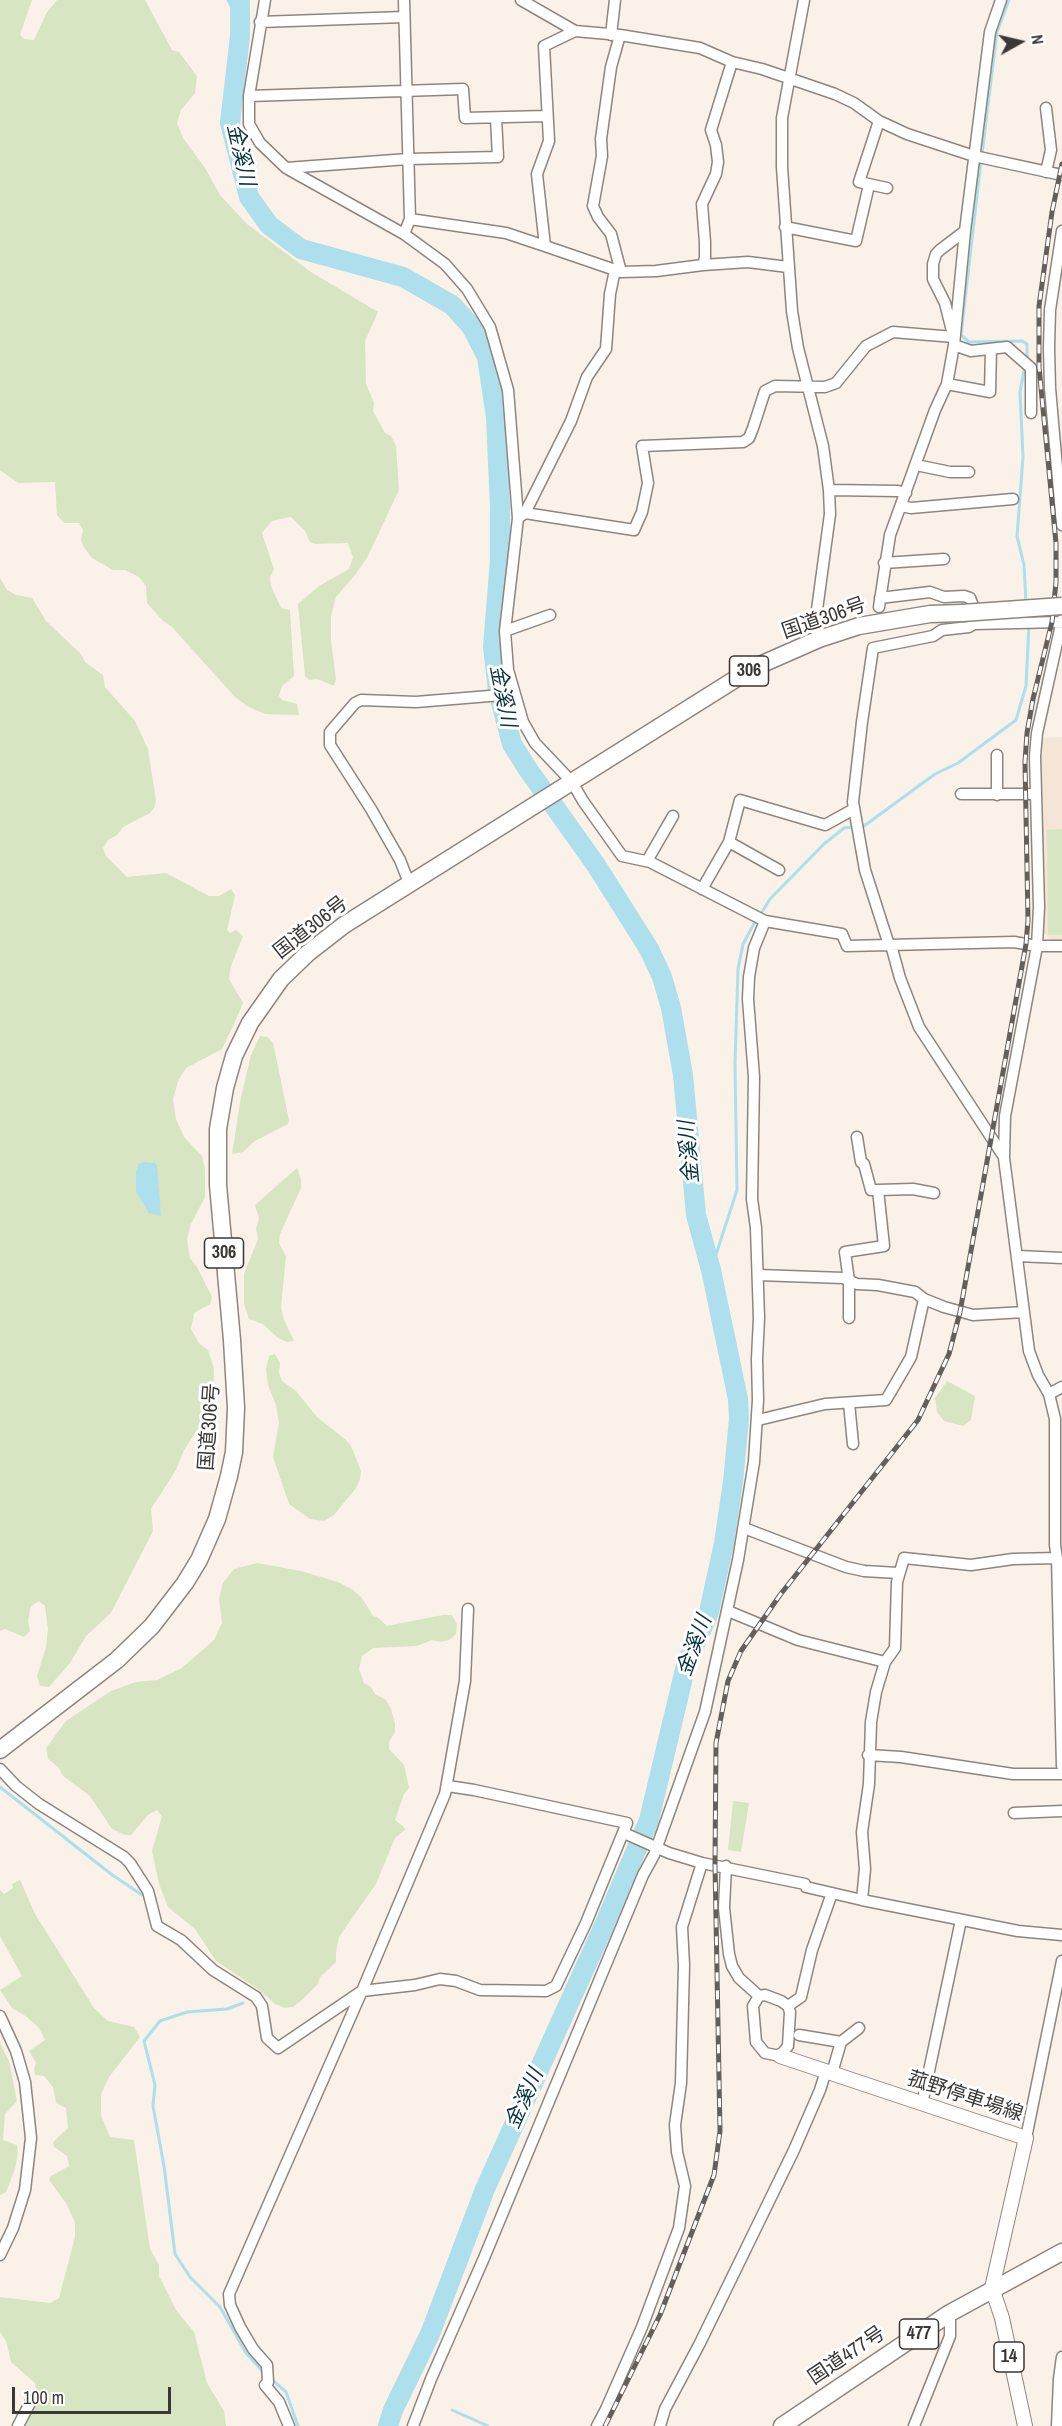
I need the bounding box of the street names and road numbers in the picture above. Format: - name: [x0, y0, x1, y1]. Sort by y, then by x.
- street label: 国道306号: [779, 593, 869, 645]
- road number: 306: [730, 656, 768, 686]
- street label: 国道306号: [269, 892, 353, 964]
- road number: 306: [204, 1238, 244, 1268]
- street label: 国道306号: [195, 1383, 225, 1471]
- street label: 菰野停車場線: [904, 2067, 1026, 2127]
- road number: 477: [900, 2319, 938, 2349]
- street label: 国道477号: [804, 2322, 890, 2390]
- road number: 14: [994, 2342, 1024, 2372]

